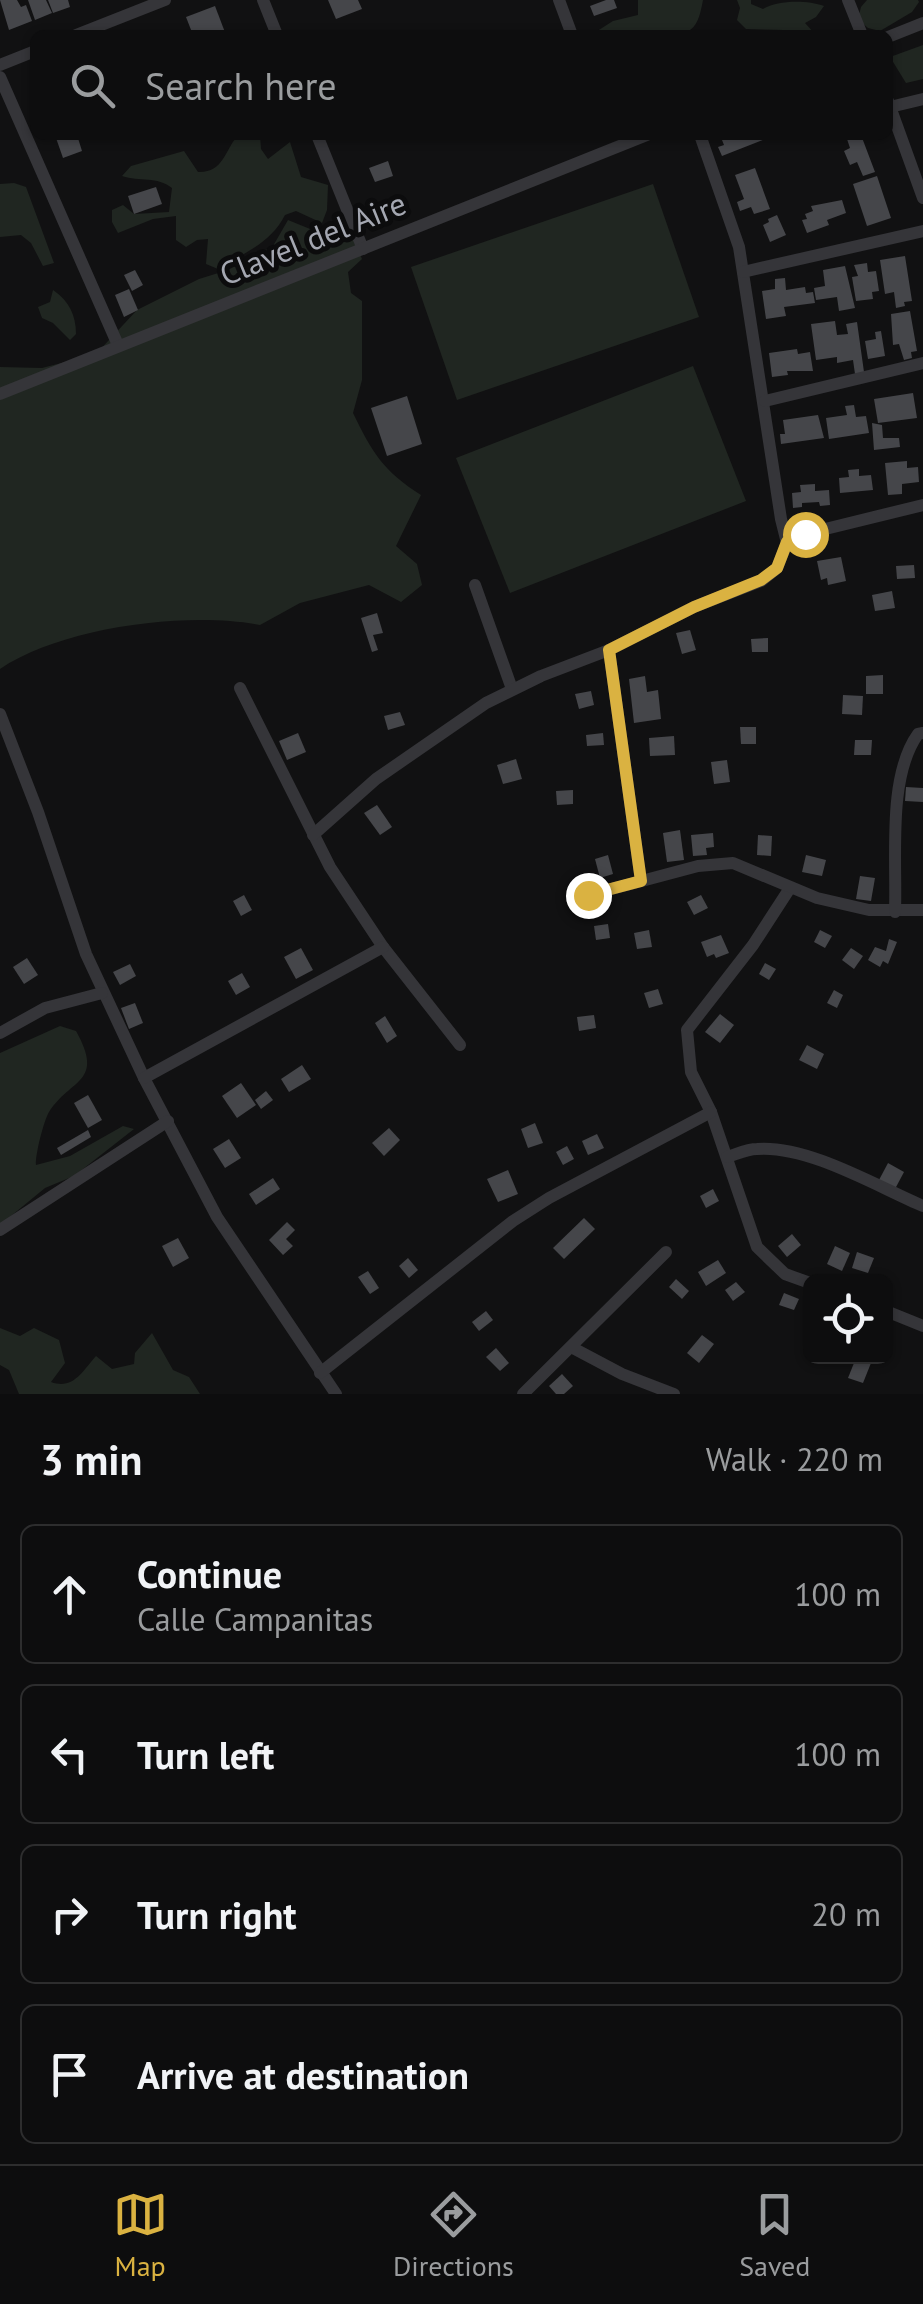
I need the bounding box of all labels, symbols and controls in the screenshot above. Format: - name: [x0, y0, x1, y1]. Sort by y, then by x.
- search box: [30, 30, 893, 140]
- icon: search: [65, 58, 120, 113]
- text: Search here: [145, 61, 337, 110]
- street label: Clavel del Aire: [213, 182, 412, 295]
- route start: [783, 512, 829, 558]
- route end: [566, 873, 612, 919]
- map controls: [803, 1274, 893, 1364]
- button: locate: [803, 1274, 893, 1364]
- text: 3 min: [40, 1432, 142, 1487]
- text: Walk · 220 m: [706, 1438, 883, 1480]
- text: Continue: [137, 1549, 282, 1598]
- icon: ahead: [42, 1567, 97, 1622]
- text: 100 m: [794, 1573, 881, 1615]
- text: Calle Campanitas: [137, 1598, 373, 1640]
- icon: left: [42, 1727, 97, 1782]
- text: Turn left: [137, 1730, 274, 1779]
- text: 100 m: [794, 1733, 881, 1775]
- icon: right: [42, 1887, 97, 1942]
- text: Turn right: [137, 1890, 297, 1939]
- text: 20 m: [812, 1893, 881, 1935]
- icon: arrive: [42, 2047, 97, 2102]
- text: Arrive at destination: [137, 2050, 469, 2099]
- tab: Map: [113, 2187, 168, 2284]
- tab: Directions: [393, 2187, 514, 2284]
- tab: Saved: [739, 2187, 810, 2284]

